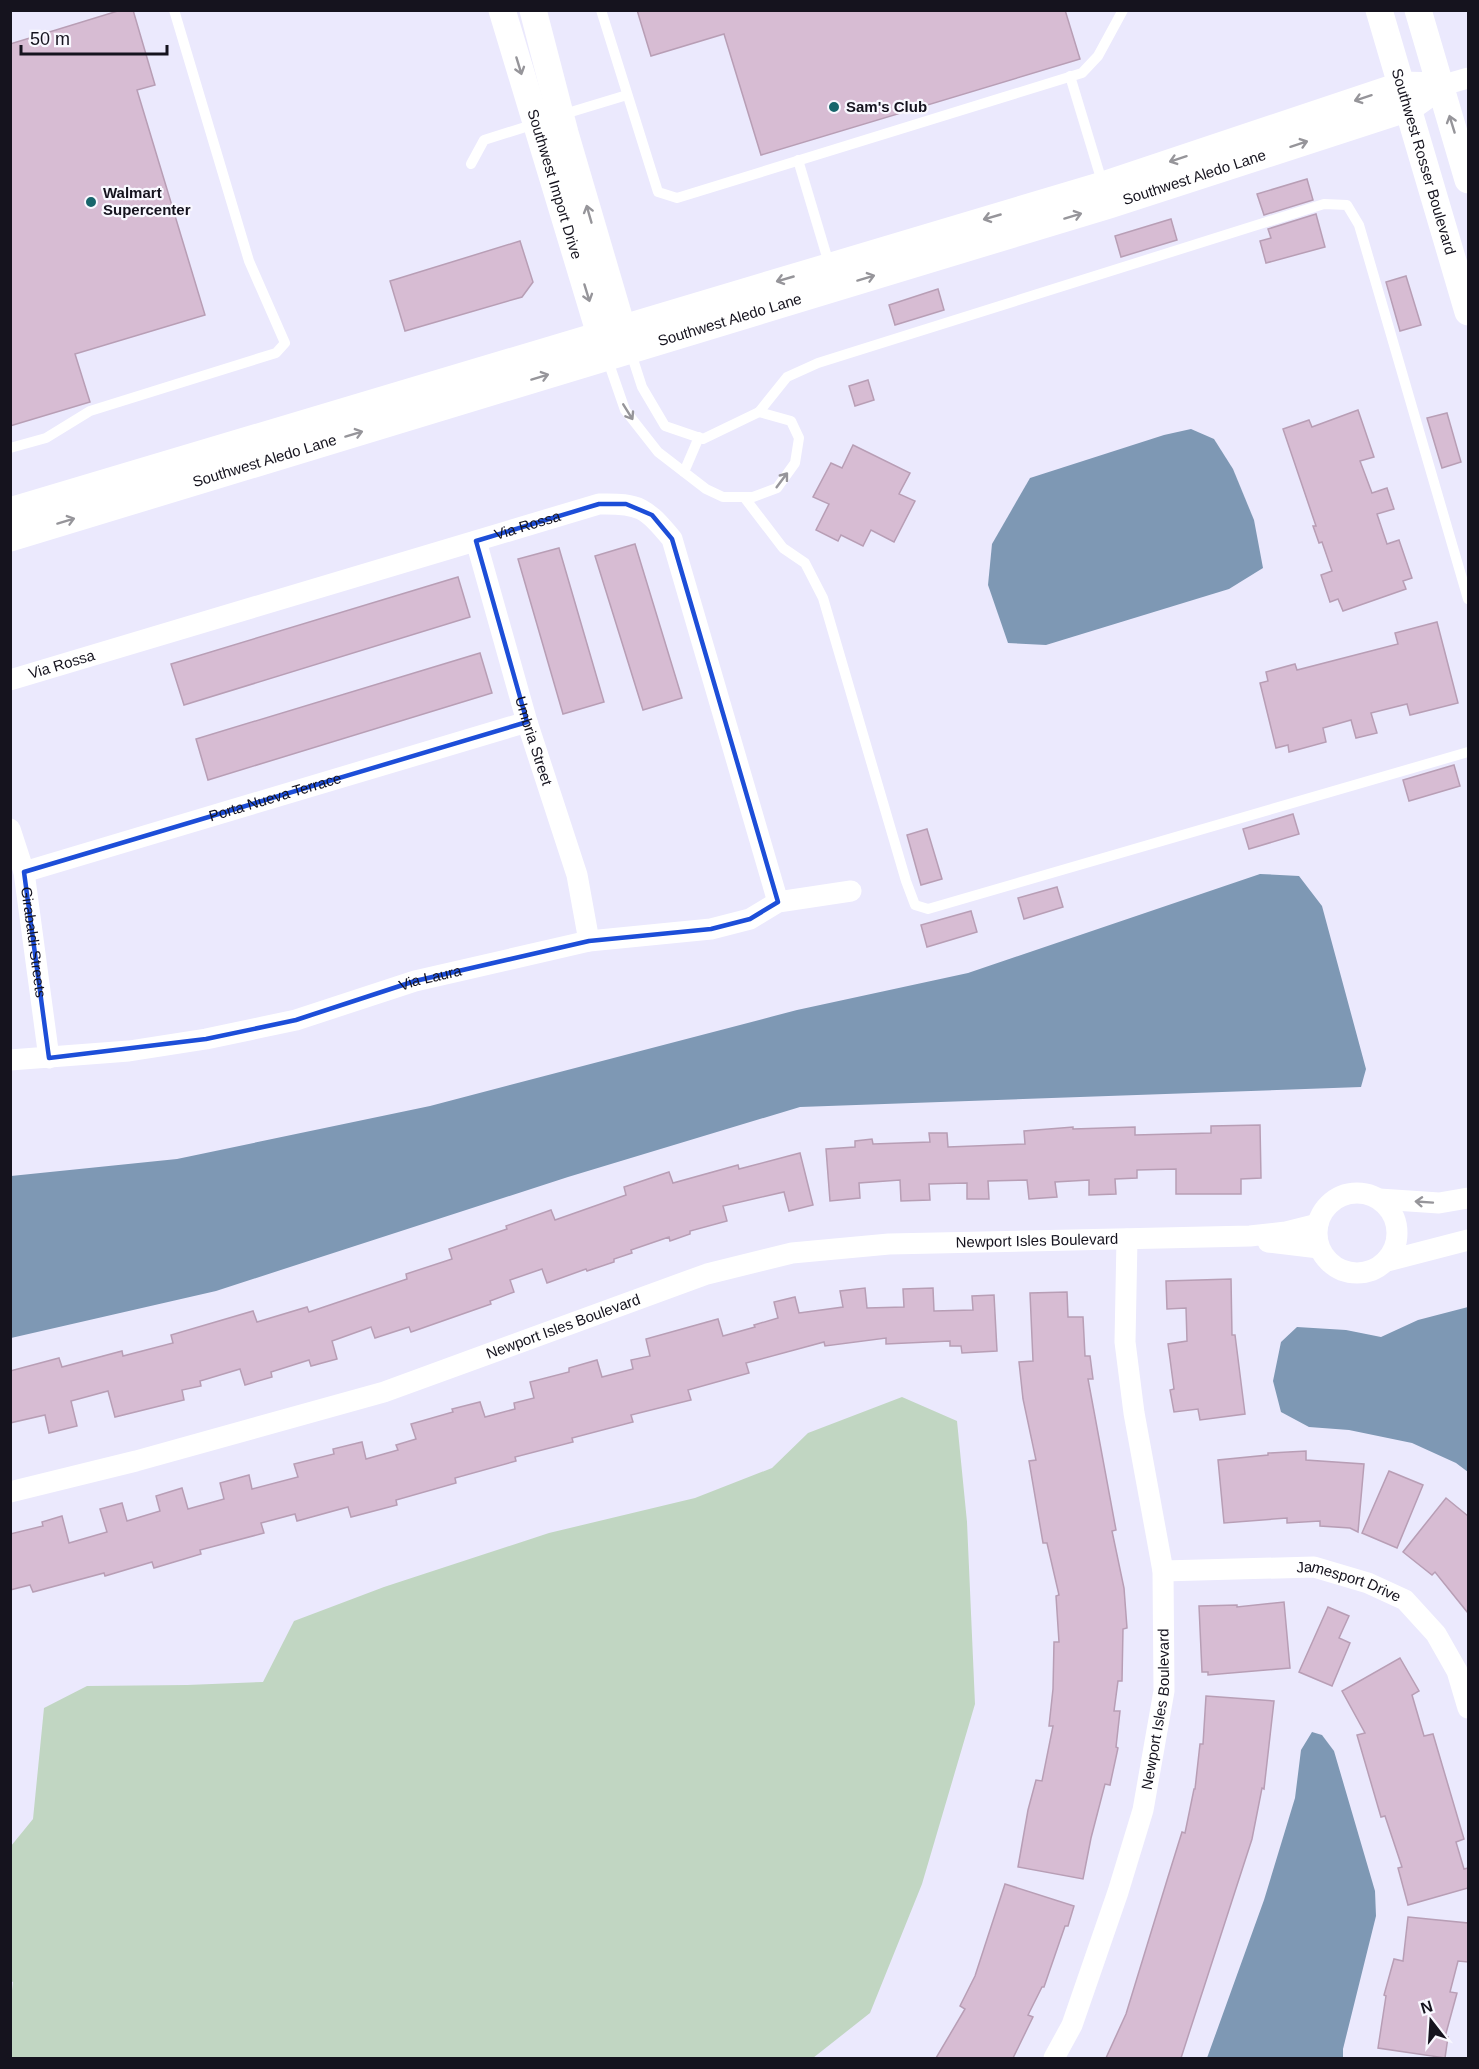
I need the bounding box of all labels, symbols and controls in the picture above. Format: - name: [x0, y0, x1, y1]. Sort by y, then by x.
- scale bar: [21, 18, 166, 56]
- text: 50 m: [30, 29, 70, 49]
- one-way arrow: [514, 56, 525, 75]
- street label: Southwest Rosser Boulevard: [1389, 66, 1460, 257]
- one-way arrow: [1354, 93, 1373, 104]
- place label: Sam's Club: [846, 98, 927, 115]
- marker: Sam's Club: [827, 100, 841, 114]
- street label: Southwest Import Drive: [524, 107, 586, 261]
- one-way arrow: [1446, 115, 1457, 134]
- one-way arrow: [1289, 138, 1308, 149]
- street label: Southwest Aledo Lane: [1120, 146, 1268, 208]
- one-way arrow: [1169, 155, 1188, 166]
- place label: Walmart Supercenter: [103, 184, 191, 218]
- marker: Walmart Supercenter: [84, 195, 98, 209]
- one-way arrow: [583, 205, 594, 224]
- one-way arrow: [1063, 210, 1082, 221]
- one-way arrow: [983, 212, 1002, 223]
- one-way arrow: [856, 272, 875, 283]
- one-way arrow: [776, 274, 795, 285]
- one-way arrow: [582, 283, 593, 302]
- street label: Southwest Aledo Lane: [656, 290, 803, 349]
- one-way arrow: [530, 371, 549, 382]
- one-way arrow: [621, 403, 634, 420]
- one-way arrow: [344, 428, 363, 439]
- street label: Southwest Aledo Lane: [190, 431, 338, 490]
- one-way arrow: [776, 472, 789, 488]
- street label: Via Rossa: [492, 507, 563, 543]
- one-way arrow: [57, 515, 76, 526]
- street label: Via Rossa: [27, 646, 97, 682]
- street label: Umbria Street: [512, 694, 556, 788]
- street label: Porta Nueva Terrace: [207, 769, 343, 824]
- street label: Girabaldi Streets: [18, 886, 50, 999]
- street label: Via Laura: [397, 961, 464, 994]
- one-way arrow: [1414, 1196, 1434, 1207]
- street label: Newport Isles Boulevard: [955, 1230, 1118, 1251]
- street label: Newport Isles Boulevard: [484, 1290, 642, 1362]
- street label: Jamesport Drive: [1296, 1558, 1404, 1605]
- street label: Newport Isles Boulevard: [1138, 1628, 1173, 1791]
- north arrow: [1401, 1991, 1461, 2051]
- text: N: [1419, 1997, 1435, 2017]

